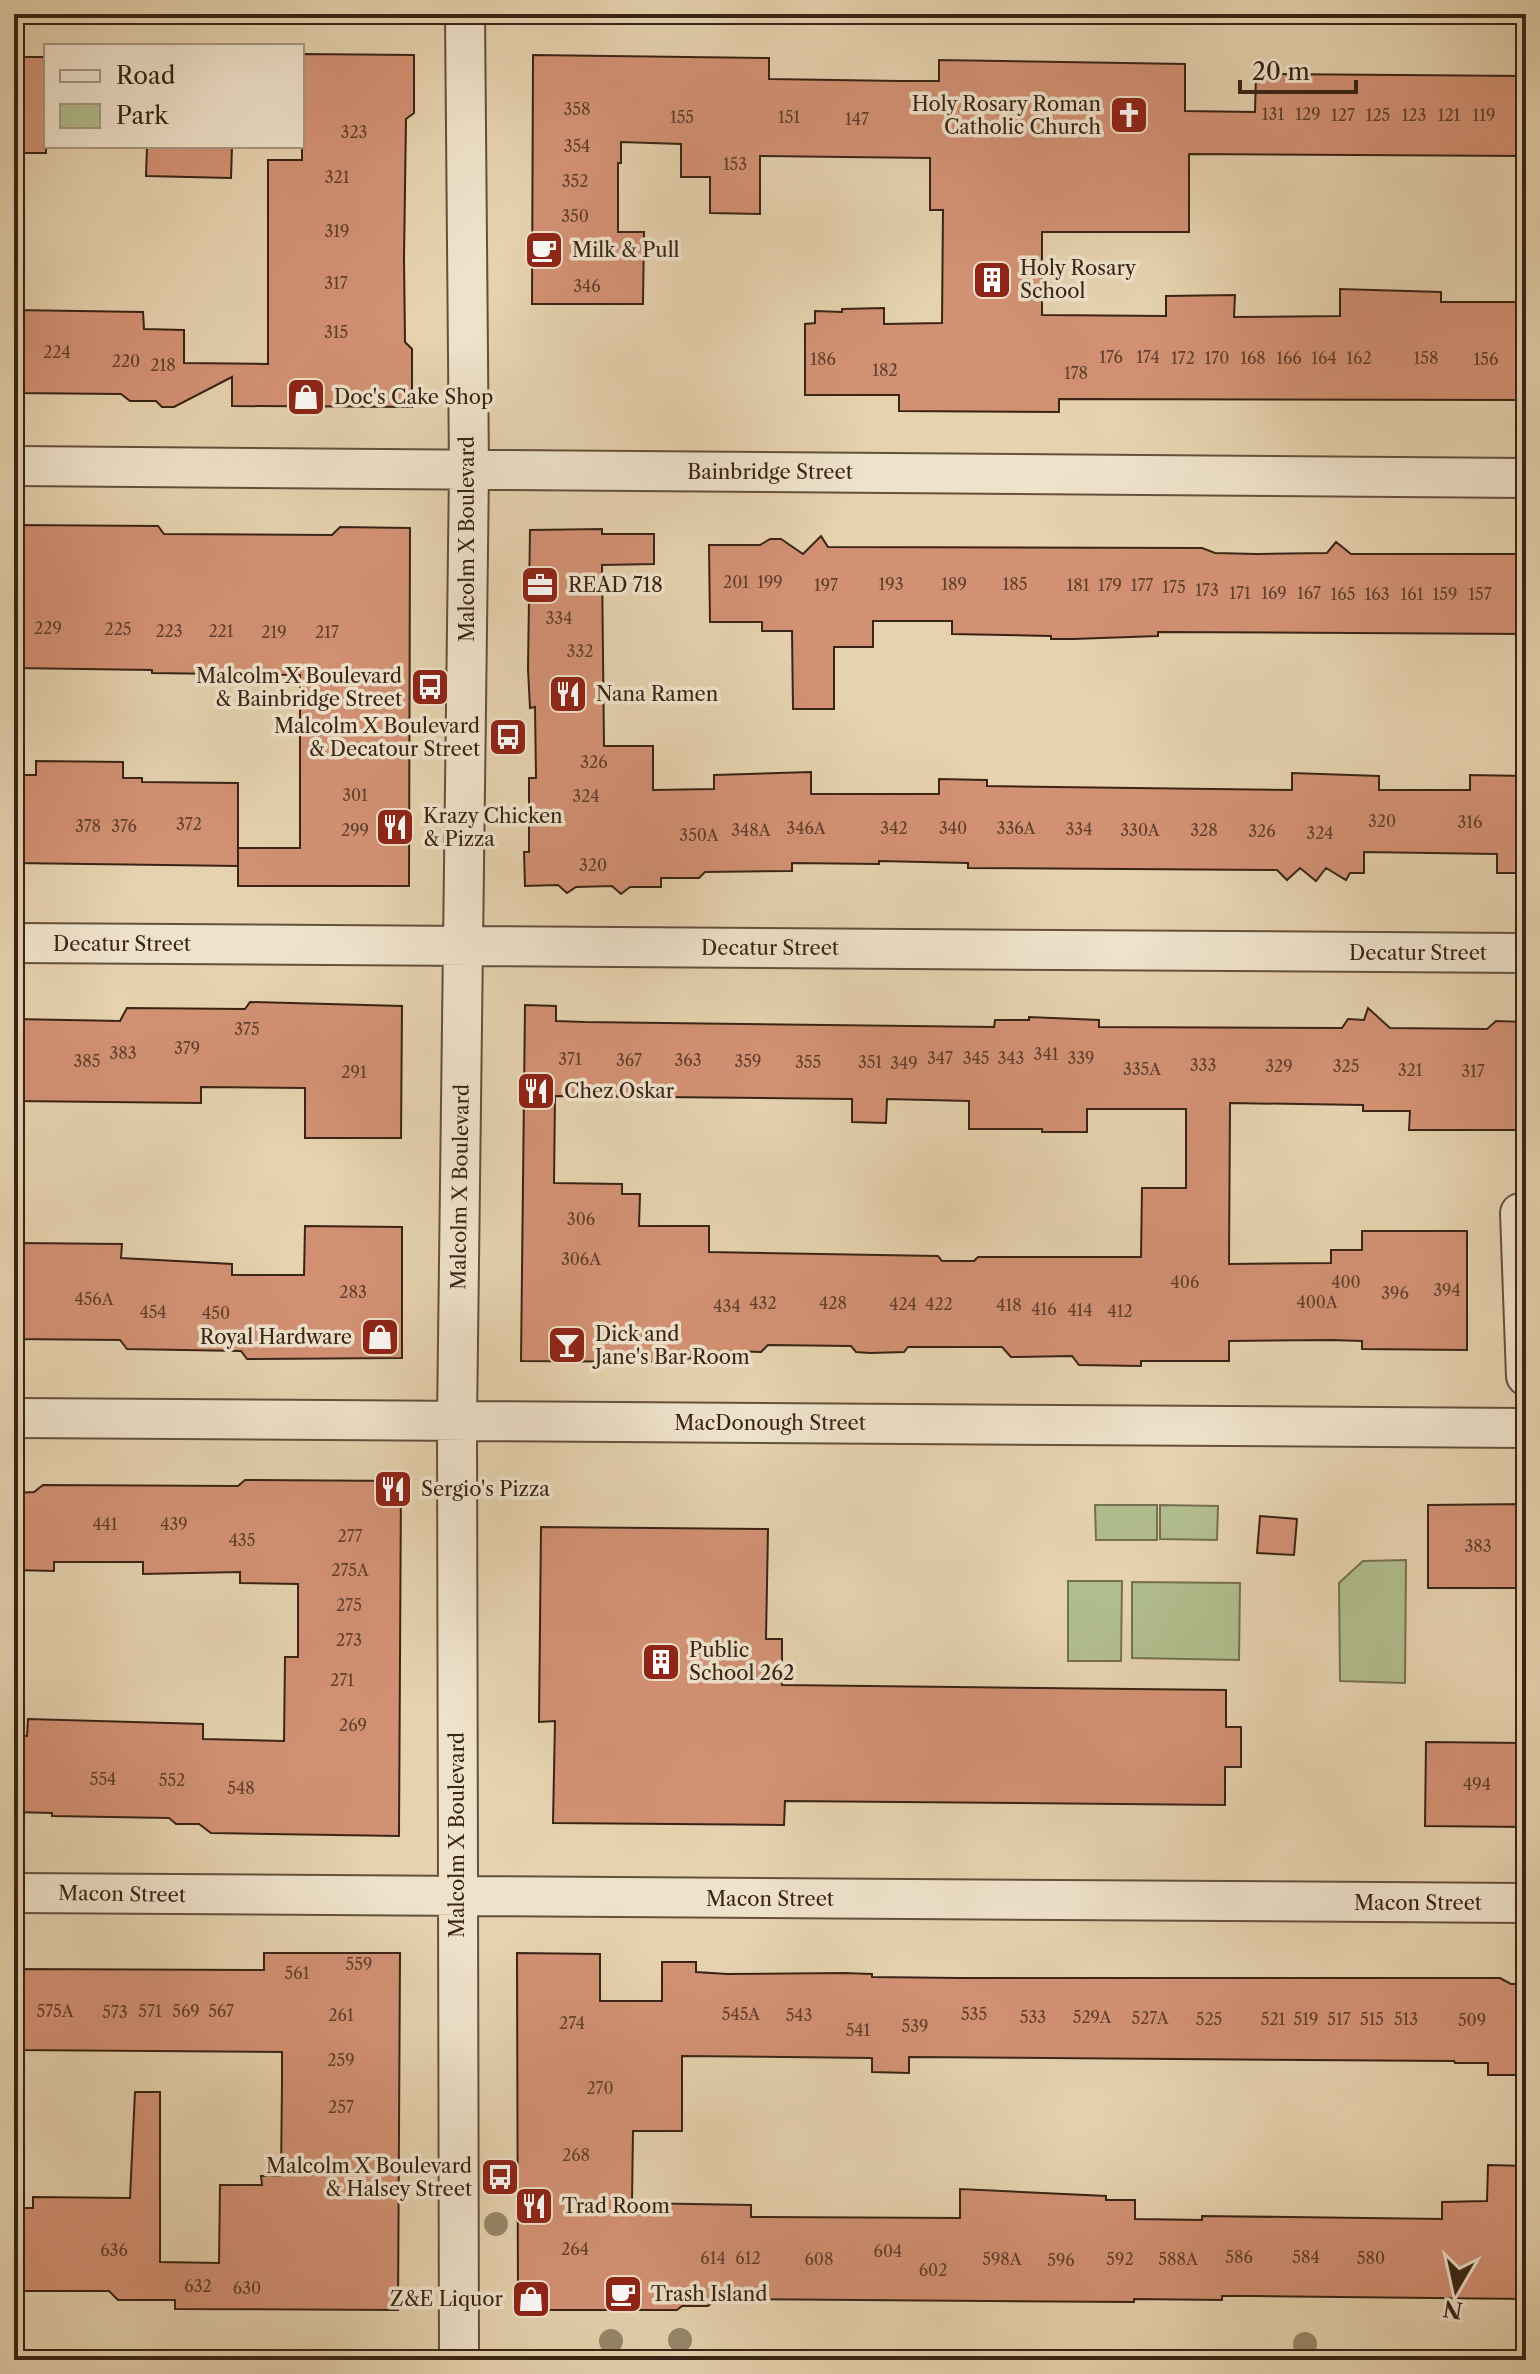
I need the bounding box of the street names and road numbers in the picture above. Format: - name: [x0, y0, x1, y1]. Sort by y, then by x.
- street label: Malcolm X Boulevard: [455, 436, 479, 642]
- street label: Bainbridge Street: [687, 460, 853, 484]
- street label: Decatur Street: [53, 932, 191, 956]
- street label: Decatur Street: [701, 936, 839, 960]
- street label: Decatur Street: [1349, 941, 1487, 965]
- street label: Malcolm X Boulevard: [446, 1084, 474, 1290]
- street label: MacDonough Street: [674, 1411, 866, 1435]
- street label: Malcolm X Boulevard: [445, 1732, 469, 1938]
- street label: Macon Street: [58, 1881, 186, 1907]
- street label: Macon Street: [706, 1887, 834, 1911]
- street label: Macon Street: [1354, 1891, 1482, 1915]

